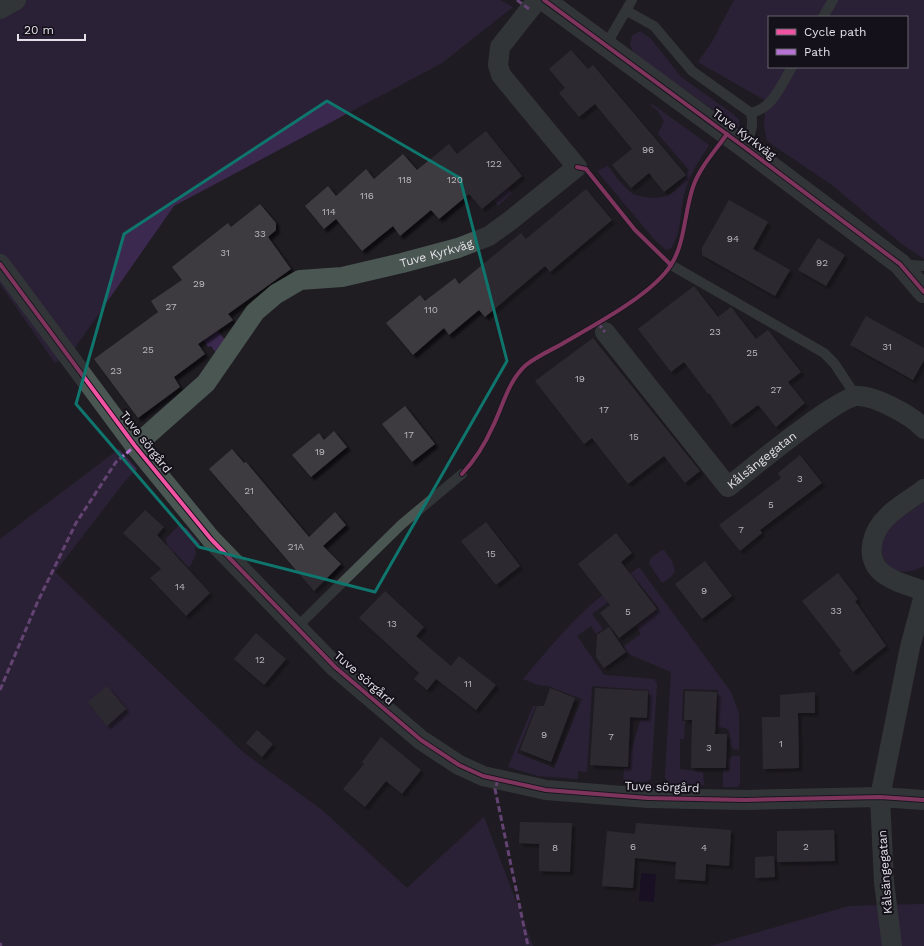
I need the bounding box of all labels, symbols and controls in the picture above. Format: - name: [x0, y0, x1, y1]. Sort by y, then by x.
- scale bar: [18, 16, 85, 42]
- legend: [768, 16, 908, 68]
- text: 20 m: [24, 23, 54, 37]
- text: Cycle path: [804, 25, 866, 39]
- text: Path: [804, 45, 830, 59]
- street label: Tuve Kyrkväg: [710, 106, 779, 163]
- house number: 96: [642, 144, 654, 155]
- house number: 122: [486, 158, 502, 169]
- house number: 118: [398, 174, 412, 185]
- house number: 120: [447, 174, 463, 185]
- house number: 116: [360, 190, 374, 201]
- house number: 114: [322, 206, 336, 217]
- house number: 33: [254, 228, 266, 239]
- house number: 94: [727, 233, 739, 244]
- street label: Tuve Kyrkväg: [398, 236, 476, 270]
- house number: 31: [220, 247, 230, 258]
- house number: 92: [816, 257, 828, 268]
- house number: 29: [193, 278, 205, 289]
- house number: 27: [165, 301, 177, 312]
- house number: 110: [424, 304, 438, 315]
- house number: 23: [709, 326, 721, 337]
- house number: 31: [882, 341, 892, 352]
- house number: 25: [142, 344, 154, 355]
- house number: 25: [746, 347, 758, 358]
- house number: 23: [110, 365, 122, 376]
- house number: 19: [575, 373, 585, 384]
- house number: 27: [770, 384, 782, 395]
- house number: 17: [599, 404, 609, 415]
- street label: Tuve sörgård: [118, 408, 174, 476]
- house number: 17: [404, 429, 414, 440]
- street label: Kålsängegatan: [724, 429, 799, 492]
- house number: 15: [629, 431, 639, 442]
- house number: 19: [315, 446, 325, 457]
- house number: 3: [797, 473, 803, 484]
- house number: 21: [244, 485, 254, 496]
- house number: 5: [768, 499, 774, 510]
- house number: 7: [738, 524, 744, 535]
- house number: 21A: [288, 541, 305, 552]
- house number: 15: [486, 548, 496, 559]
- house number: 14: [175, 581, 185, 592]
- house number: 9: [701, 585, 707, 596]
- house number: 33: [830, 605, 842, 616]
- house number: 5: [625, 606, 631, 617]
- house number: 13: [387, 618, 397, 629]
- street label: Tuve sörgård: [331, 648, 397, 708]
- house number: 12: [255, 654, 265, 665]
- house number: 11: [464, 678, 472, 689]
- house number: 9: [541, 729, 547, 740]
- house number: 7: [608, 731, 614, 742]
- house number: 1: [779, 738, 783, 749]
- house number: 3: [706, 742, 712, 753]
- street label: Tuve sörgård: [624, 779, 700, 795]
- street label: Kålsängegatan: [875, 830, 895, 914]
- house number: 6: [630, 841, 636, 852]
- house number: 2: [803, 841, 809, 852]
- house number: 8: [552, 842, 558, 853]
- house number: 4: [701, 842, 707, 853]

